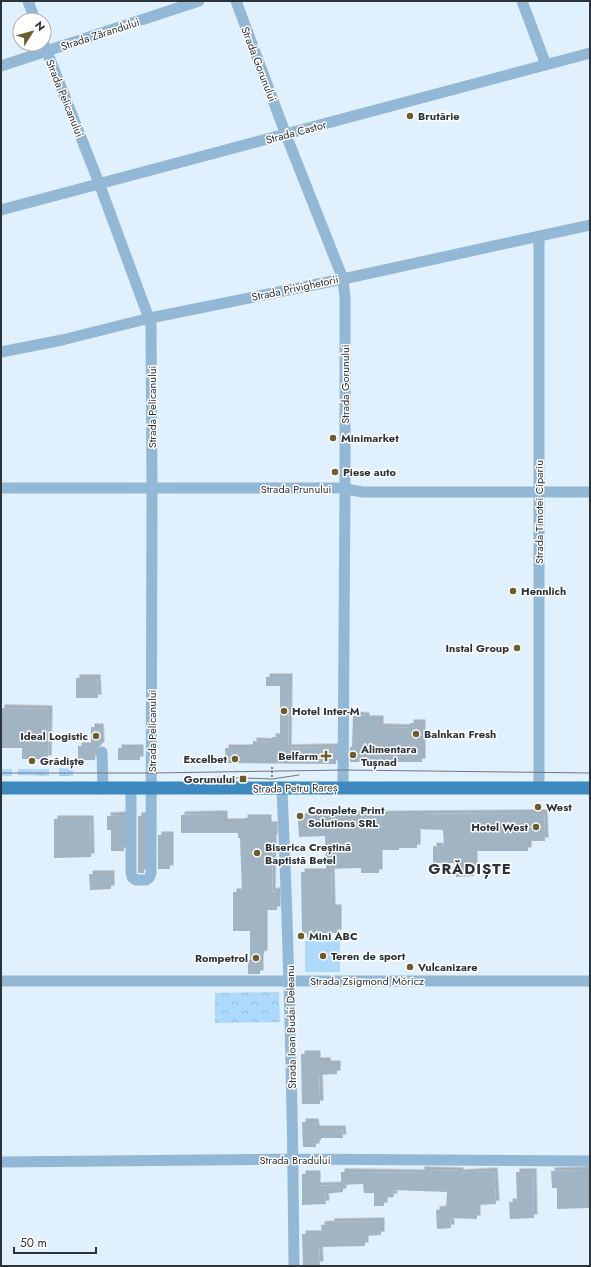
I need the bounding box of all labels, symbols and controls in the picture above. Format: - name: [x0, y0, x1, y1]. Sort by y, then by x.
- north arrow: [12, 12, 52, 52]
- street label: Strada Zărandului: [59, 14, 142, 54]
- text: N: [31, 18, 49, 34]
- street label: Strada Gorunului: [237, 24, 281, 104]
- street label: Strada Pelicanului: [42, 57, 88, 139]
- place label: Brutărie: [418, 108, 460, 124]
- marker: Brutărie: [405, 111, 415, 121]
- street label: Strada Castor: [264, 116, 328, 148]
- street label: Strada Privighetorii: [250, 271, 340, 305]
- street label: Strada Gorunului: [337, 344, 353, 424]
- street label: Strada Pelicanului: [144, 366, 160, 448]
- place label: Minimarket: [341, 430, 399, 446]
- marker: Minimarket: [328, 433, 338, 443]
- street label: Strada Timotei Cipariu: [531, 460, 547, 564]
- place label: Piese auto: [343, 464, 397, 480]
- marker: Piese auto: [330, 467, 340, 477]
- street label: Strada Prunului: [261, 481, 331, 497]
- place label: Hennlich: [521, 583, 566, 599]
- marker: Hennlich: [508, 586, 518, 596]
- place label: Instal Group: [446, 640, 509, 656]
- marker: Instal Group: [512, 643, 522, 653]
- street label: Strada Pelicanului: [144, 690, 160, 772]
- place label: Hotel Inter-M: [292, 703, 360, 719]
- marker: Hotel Inter-M: [279, 706, 289, 716]
- place label: Balnkan Fresh: [424, 726, 496, 742]
- place label: Ideal Logistic: [20, 728, 88, 744]
- marker: Balnkan Fresh: [411, 729, 421, 739]
- marker: Ideal Logistic: [91, 731, 101, 741]
- place label: Alimentara Tușnad: [360, 741, 417, 770]
- place label: Belfarm: [278, 748, 318, 764]
- marker: Alimentara Tușnad: [348, 750, 358, 760]
- place label: Excelbet: [183, 751, 227, 767]
- marker: Belfarm: [321, 751, 331, 761]
- place label: Grădiște: [40, 753, 84, 769]
- marker: Excelbet: [230, 754, 240, 764]
- marker: Grădiște: [27, 756, 37, 766]
- place label: Gorunului: [184, 771, 235, 787]
- marker: Gorunului: [238, 774, 248, 784]
- street label: Strada Petru Rareș: [253, 779, 338, 797]
- place label: West: [546, 799, 572, 815]
- place label: Complete Print Solutions SRL: [308, 802, 385, 831]
- marker: West: [533, 802, 543, 812]
- marker: Complete Print Solutions SRL: [295, 811, 305, 821]
- place label: Hotel West: [471, 819, 529, 835]
- marker: Hotel West: [531, 822, 541, 832]
- place label: Biserica Creștină Baptistă Betel: [265, 839, 351, 868]
- marker: Biserica Creștină Baptistă Betel: [252, 848, 262, 858]
- district label: GRĂDIȘTE: [428, 858, 512, 880]
- place label: Mini ABC: [309, 928, 358, 944]
- marker: Mini ABC: [296, 931, 306, 941]
- place label: Teren de sport: [331, 948, 406, 964]
- place label: Rompetrol: [195, 950, 248, 966]
- marker: Teren de sport: [318, 951, 328, 961]
- marker: Rompetrol: [251, 953, 261, 963]
- place label: Vulcanizare: [417, 959, 478, 975]
- marker: Vulcanizare: [405, 962, 415, 972]
- street label: Strada Ioan Budai Deleanu: [282, 965, 300, 1089]
- street label: Strada Zsigmond Móricz: [310, 973, 424, 989]
- street label: Strada Bradului: [259, 1152, 331, 1168]
- scale bar: [14, 1229, 96, 1255]
- text: 50 m: [20, 1234, 47, 1252]

